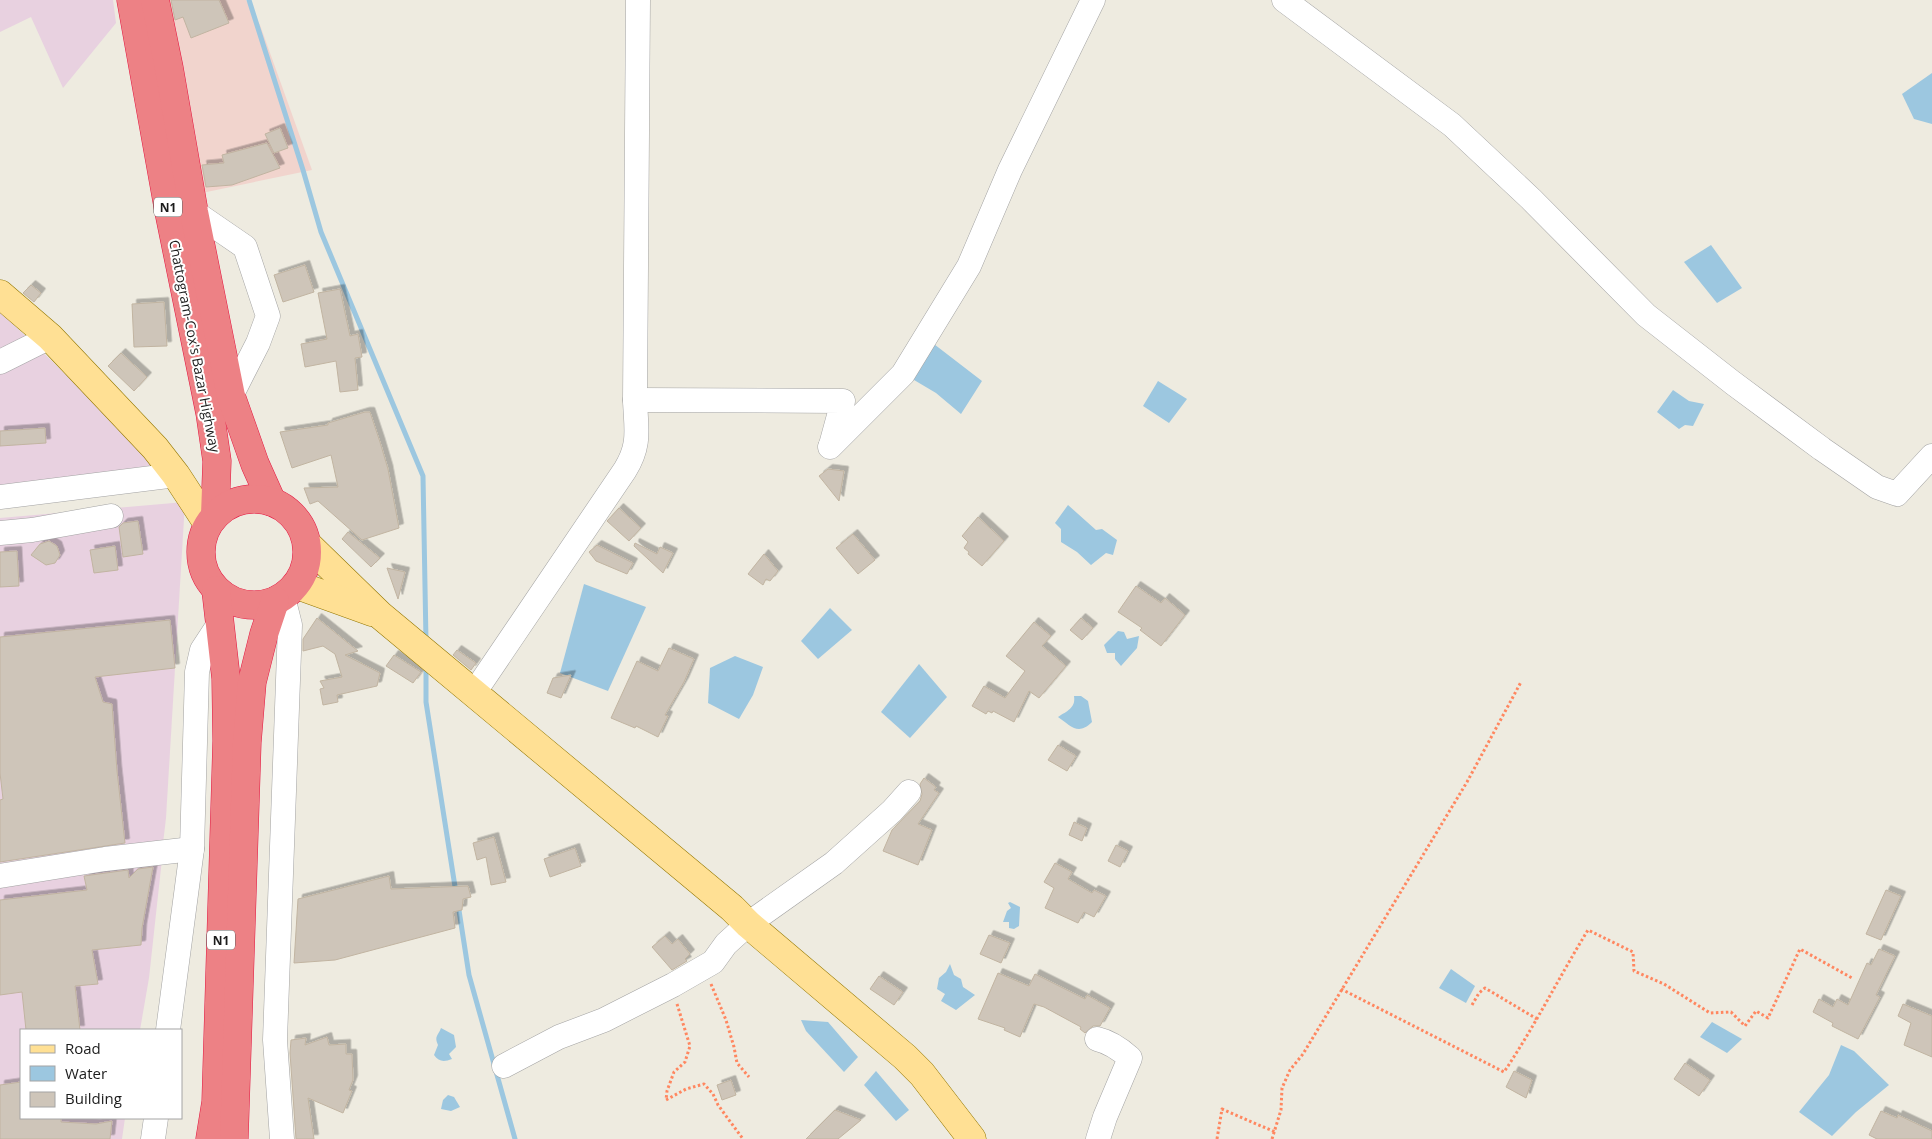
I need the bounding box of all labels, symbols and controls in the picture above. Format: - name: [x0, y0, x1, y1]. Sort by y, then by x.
- road number: N1: [154, 198, 182, 216]
- street label: Chattogram-Cox's Bazar Highway: [165, 238, 225, 455]
- road number: N1: [207, 930, 235, 950]
- legend: [20, 1029, 182, 1119]
- text: Road: [65, 1038, 101, 1058]
- text: Water: [65, 1063, 107, 1083]
- text: Building: [65, 1088, 122, 1108]

